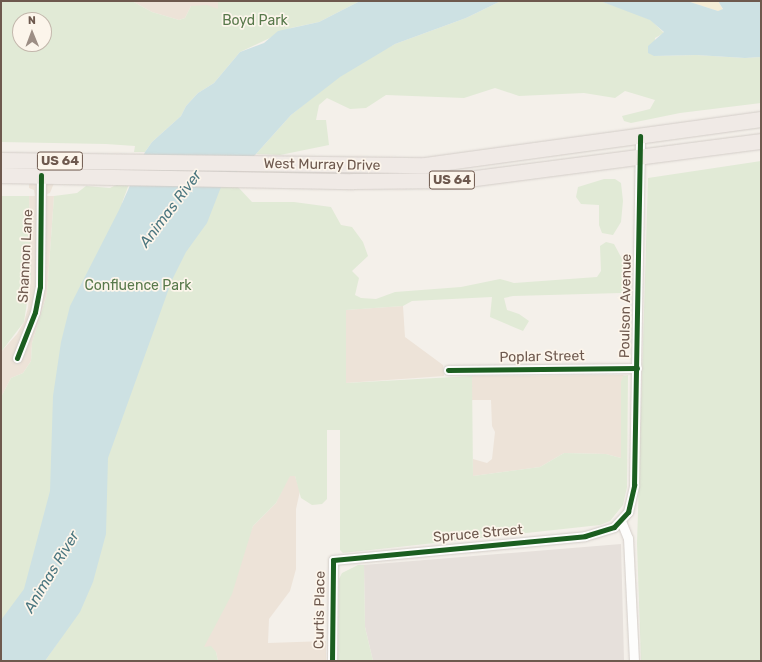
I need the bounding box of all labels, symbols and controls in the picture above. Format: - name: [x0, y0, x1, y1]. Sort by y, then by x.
- north arrow: [12, 12, 52, 52]
- park label: Boyd Park: [222, 13, 288, 29]
- text: N: [28, 14, 36, 27]
- road number: US 64: [36, 150, 84, 172]
- street label: West Murray Drive: [263, 156, 381, 174]
- water label: Animas River: [136, 167, 206, 251]
- road number: US 64: [428, 169, 476, 191]
- street label: Shannon Lane: [15, 209, 37, 303]
- street label: Poulson Avenue: [617, 253, 635, 359]
- park label: Confluence Park: [84, 278, 192, 294]
- street label: Poplar Street: [499, 348, 585, 366]
- street label: Spruce Street: [432, 522, 524, 546]
- water label: Animas River: [21, 528, 83, 616]
- street label: Curtis Place: [311, 571, 329, 649]

